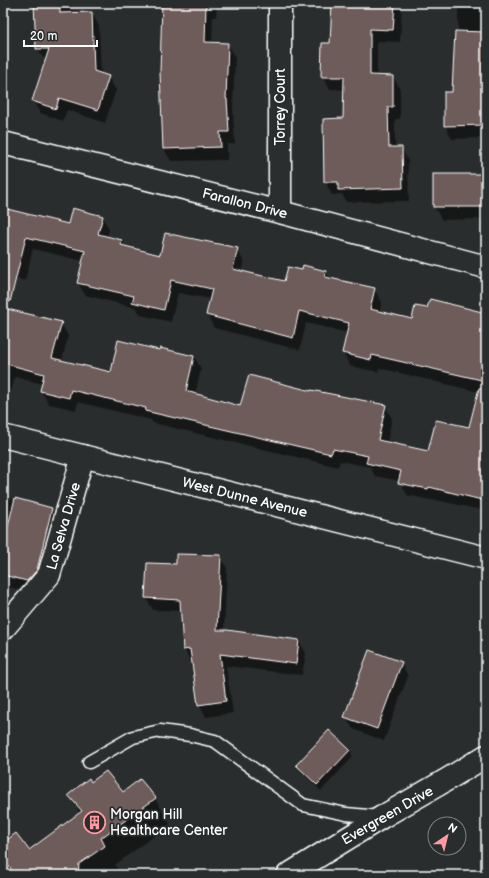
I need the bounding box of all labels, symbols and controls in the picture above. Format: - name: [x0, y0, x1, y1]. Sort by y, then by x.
- scale bar: [24, 22, 97, 48]
- text: 20 m: [30, 29, 57, 44]
- street label: Torrey Court: [272, 68, 289, 146]
- street label: Farallon Drive: [201, 185, 289, 222]
- street label: West Dunne Avenue: [181, 474, 309, 521]
- street label: La Selva Drive: [43, 480, 84, 572]
- street label: Evergreen Drive: [338, 782, 436, 849]
- place label: Morgan Hill Healthcare Center: [110, 806, 228, 839]
- building icon: Morgan Hill Healthcare Center: [81, 809, 107, 835]
- north arrow: [427, 816, 467, 856]
- text: N: [445, 821, 460, 836]

